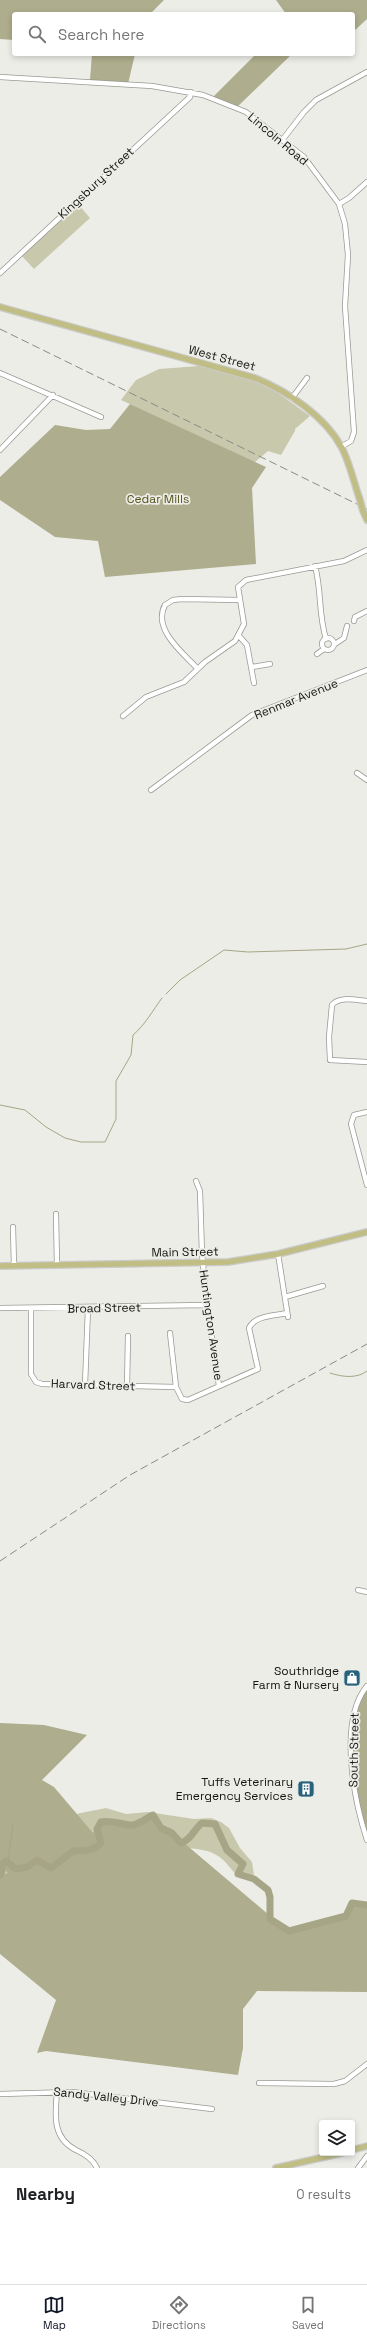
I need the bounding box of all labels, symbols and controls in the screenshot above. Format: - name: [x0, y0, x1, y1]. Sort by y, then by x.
- search box: [12, 12, 355, 56]
- icon: search: [26, 23, 48, 45]
- text: Search here: [58, 25, 144, 44]
- street label: Lincoln Road: [244, 109, 312, 169]
- street label: Kingsbury Street: [55, 144, 137, 222]
- street label: West Street: [187, 341, 257, 375]
- park label: Cedar Mills: [127, 491, 189, 507]
- street label: Renmar Avenue: [252, 675, 340, 723]
- street label: Main Street: [151, 1243, 219, 1261]
- street label: Huntington Avenue: [195, 1269, 227, 1381]
- street label: Broad Street: [67, 1299, 141, 1317]
- street label: Harvard Street: [51, 1376, 135, 1394]
- place label: Southridge Farm & Nursery: [252, 1663, 339, 1693]
- shop icon: Southridge Farm & Nursery: [342, 1668, 362, 1688]
- street label: South Street: [345, 1712, 363, 1788]
- place label: Tuffs Veterinary Emergency Services: [176, 1774, 293, 1804]
- building icon: Tuffs Veterinary Emergency Services: [296, 1779, 316, 1799]
- street label: Sandy Valley Drive: [53, 2084, 159, 2110]
- map controls: [319, 2120, 355, 2156]
- button: layers: [319, 2120, 355, 2156]
- text: Nearby: [16, 2183, 75, 2205]
- text: 0 results: [296, 2186, 351, 2203]
- tab: Map: [43, 2294, 66, 2332]
- tab: Directions: [152, 2294, 206, 2332]
- tab: Saved: [292, 2294, 324, 2332]

